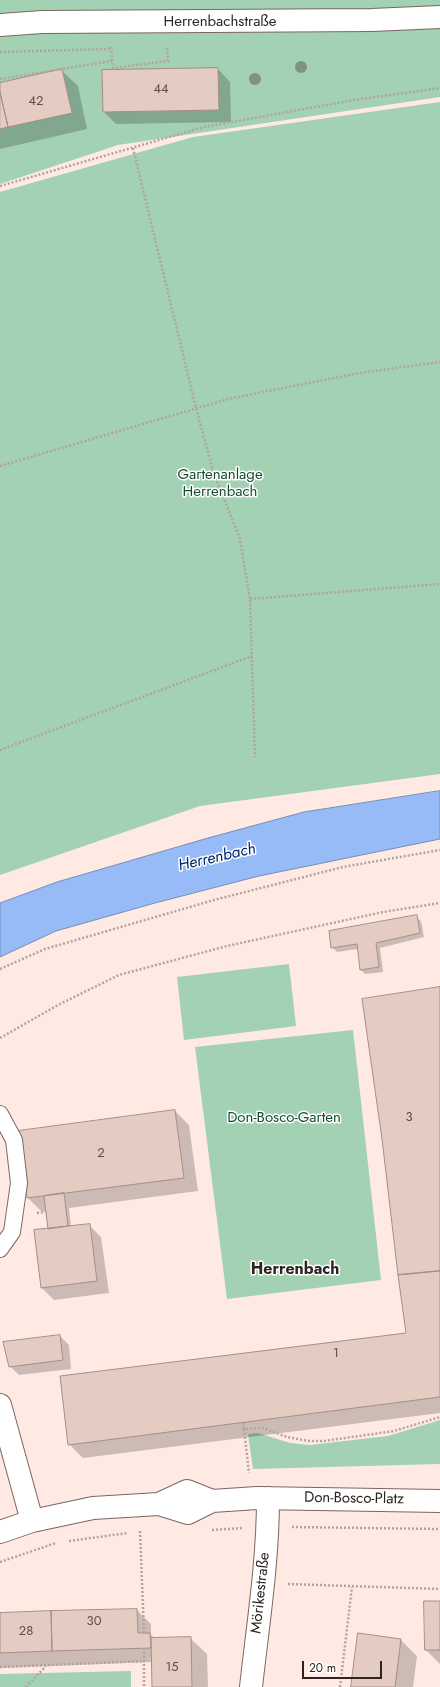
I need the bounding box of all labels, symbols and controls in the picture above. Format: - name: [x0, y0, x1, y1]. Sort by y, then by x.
- street label: Herrenbachstraße: [163, 13, 277, 31]
- house number: 44: [153, 82, 169, 98]
- house number: 42: [29, 94, 43, 110]
- park label: Gartenanlage Herrenbach: [177, 466, 263, 501]
- water label: Herrenbach: [176, 840, 258, 876]
- park label: Don-Bosco-Garten: [227, 1109, 341, 1127]
- house number: 3: [405, 1110, 413, 1126]
- house number: 2: [97, 1146, 105, 1162]
- district label: Herrenbach: [251, 1260, 339, 1280]
- house number: 1: [333, 1346, 339, 1362]
- street label: Don-Bosco-Platz: [304, 1489, 404, 1509]
- street label: Mörikestraße: [248, 1551, 274, 1635]
- house number: 30: [87, 1614, 101, 1630]
- house number: 28: [19, 1624, 33, 1640]
- scale bar: [304, 1653, 384, 1679]
- text: 20 m: [309, 1659, 336, 1677]
- house number: 15: [165, 1660, 179, 1676]

